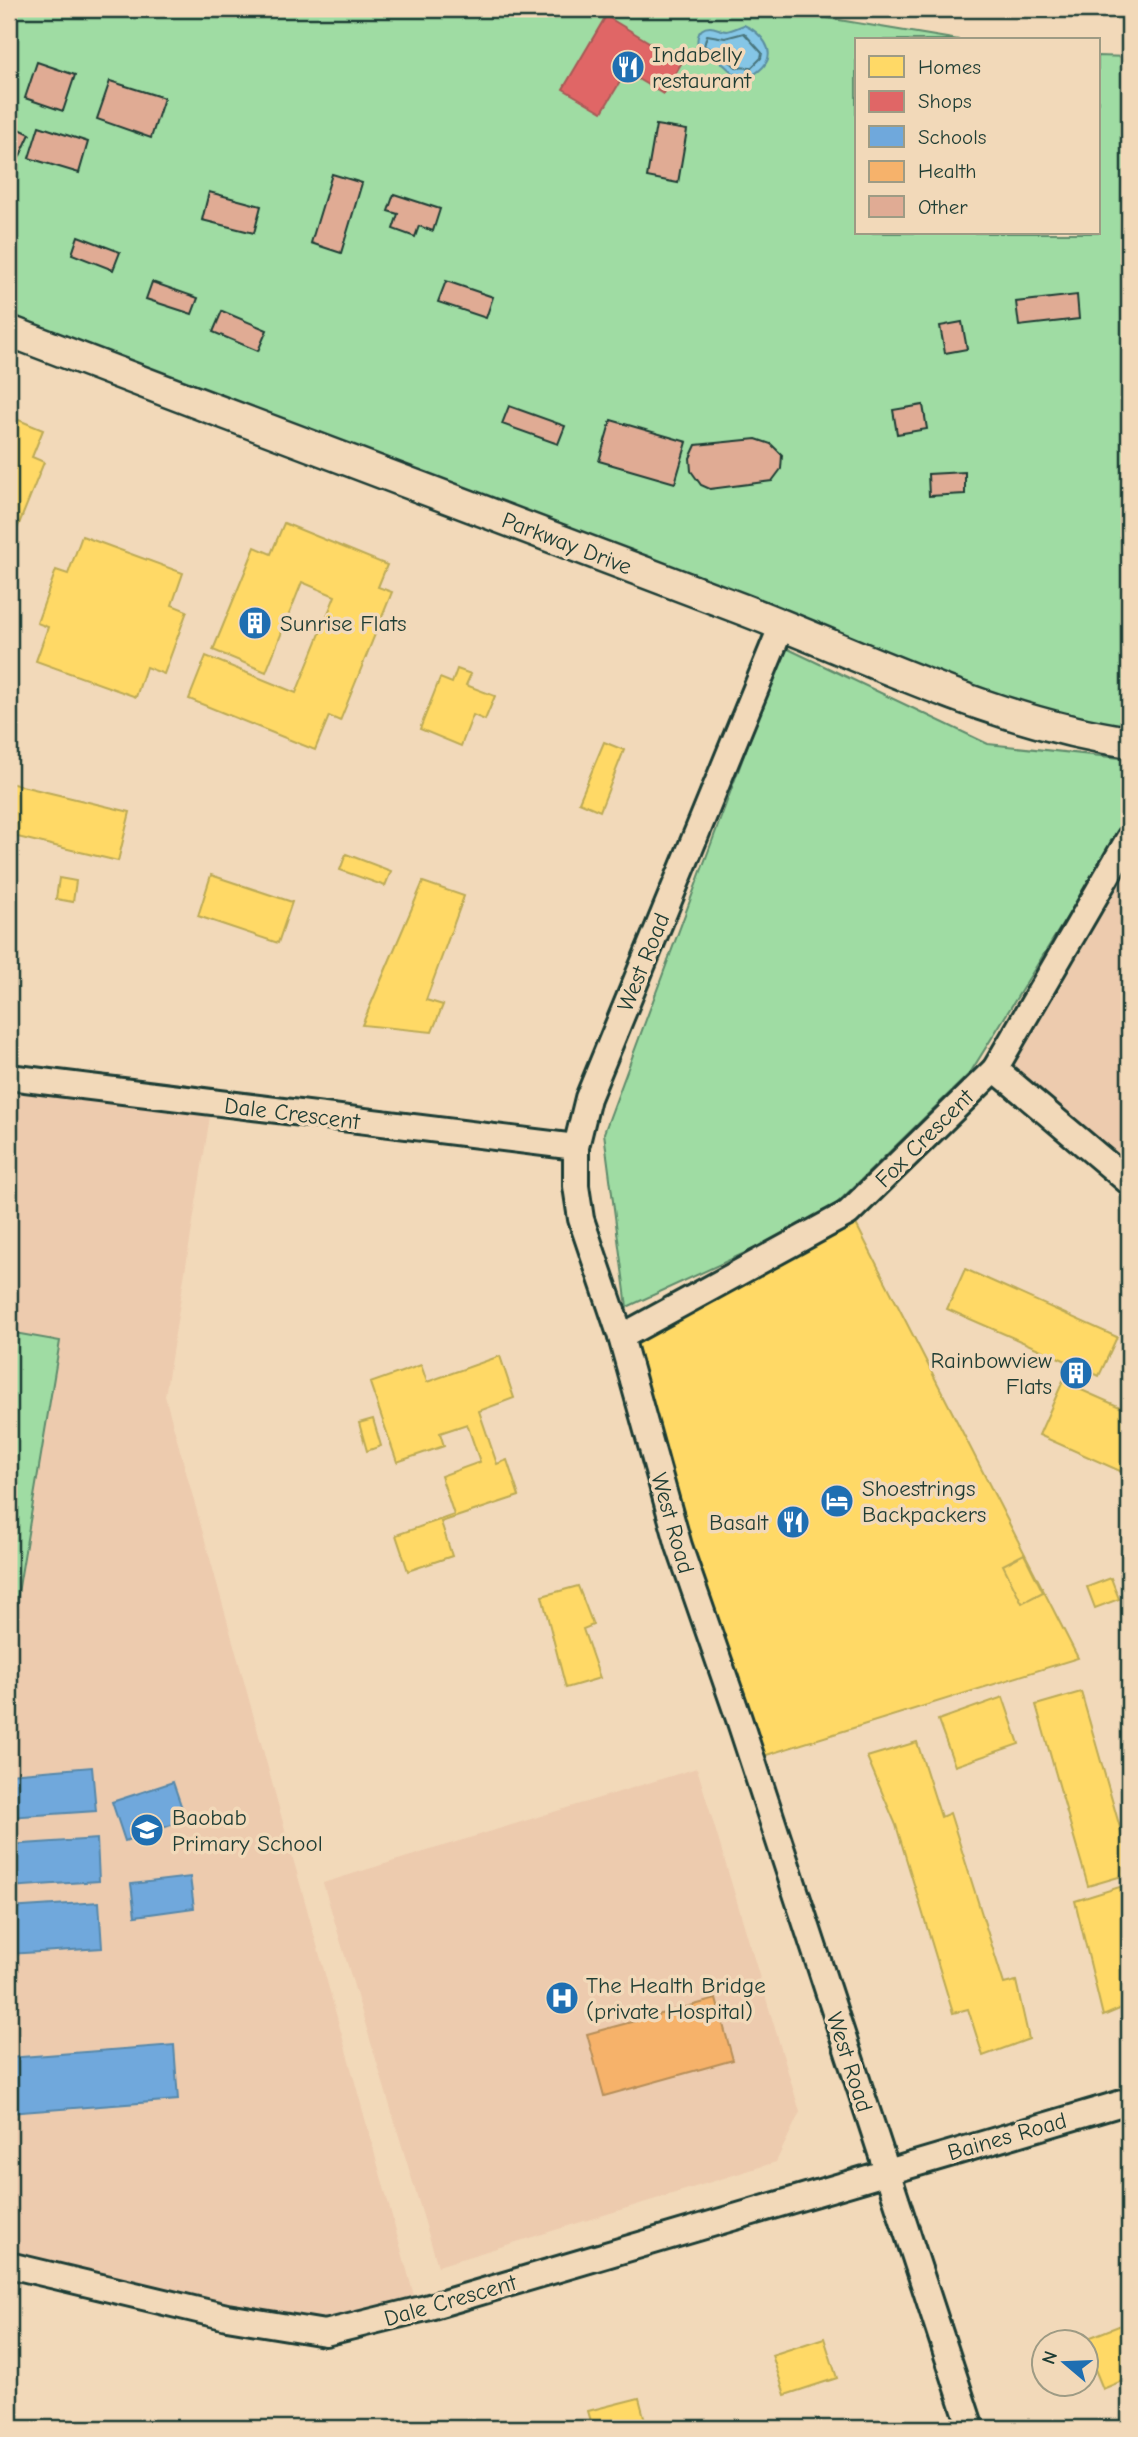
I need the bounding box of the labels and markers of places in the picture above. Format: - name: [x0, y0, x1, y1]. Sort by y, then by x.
- place label: Indabelly restaurant: [652, 41, 753, 94]
- restaurant icon: Indabelly restaurant: [609, 48, 647, 86]
- building icon: Sunrise Flats: [236, 604, 274, 642]
- place label: Sunrise Flats: [280, 610, 407, 637]
- place label: Rainbowview Flats: [931, 1347, 1052, 1400]
- building icon: Rainbowview Flats: [1057, 1354, 1095, 1392]
- place label: Shoestrings Backpackers: [862, 1475, 986, 1528]
- hotel icon: Shoestrings Backpackers: [818, 1482, 856, 1520]
- restaurant icon: Basalt: [774, 1503, 812, 1541]
- place label: Basalt: [709, 1509, 769, 1536]
- place label: Baobab Primary School: [172, 1804, 323, 1857]
- school or university icon: Baobab Primary School: [128, 1811, 166, 1849]
- place label: The Health Bridge (private Hospital): [586, 1972, 766, 2025]
- hospital icon: The Health Bridge (private Hospital): [543, 1979, 581, 2017]

